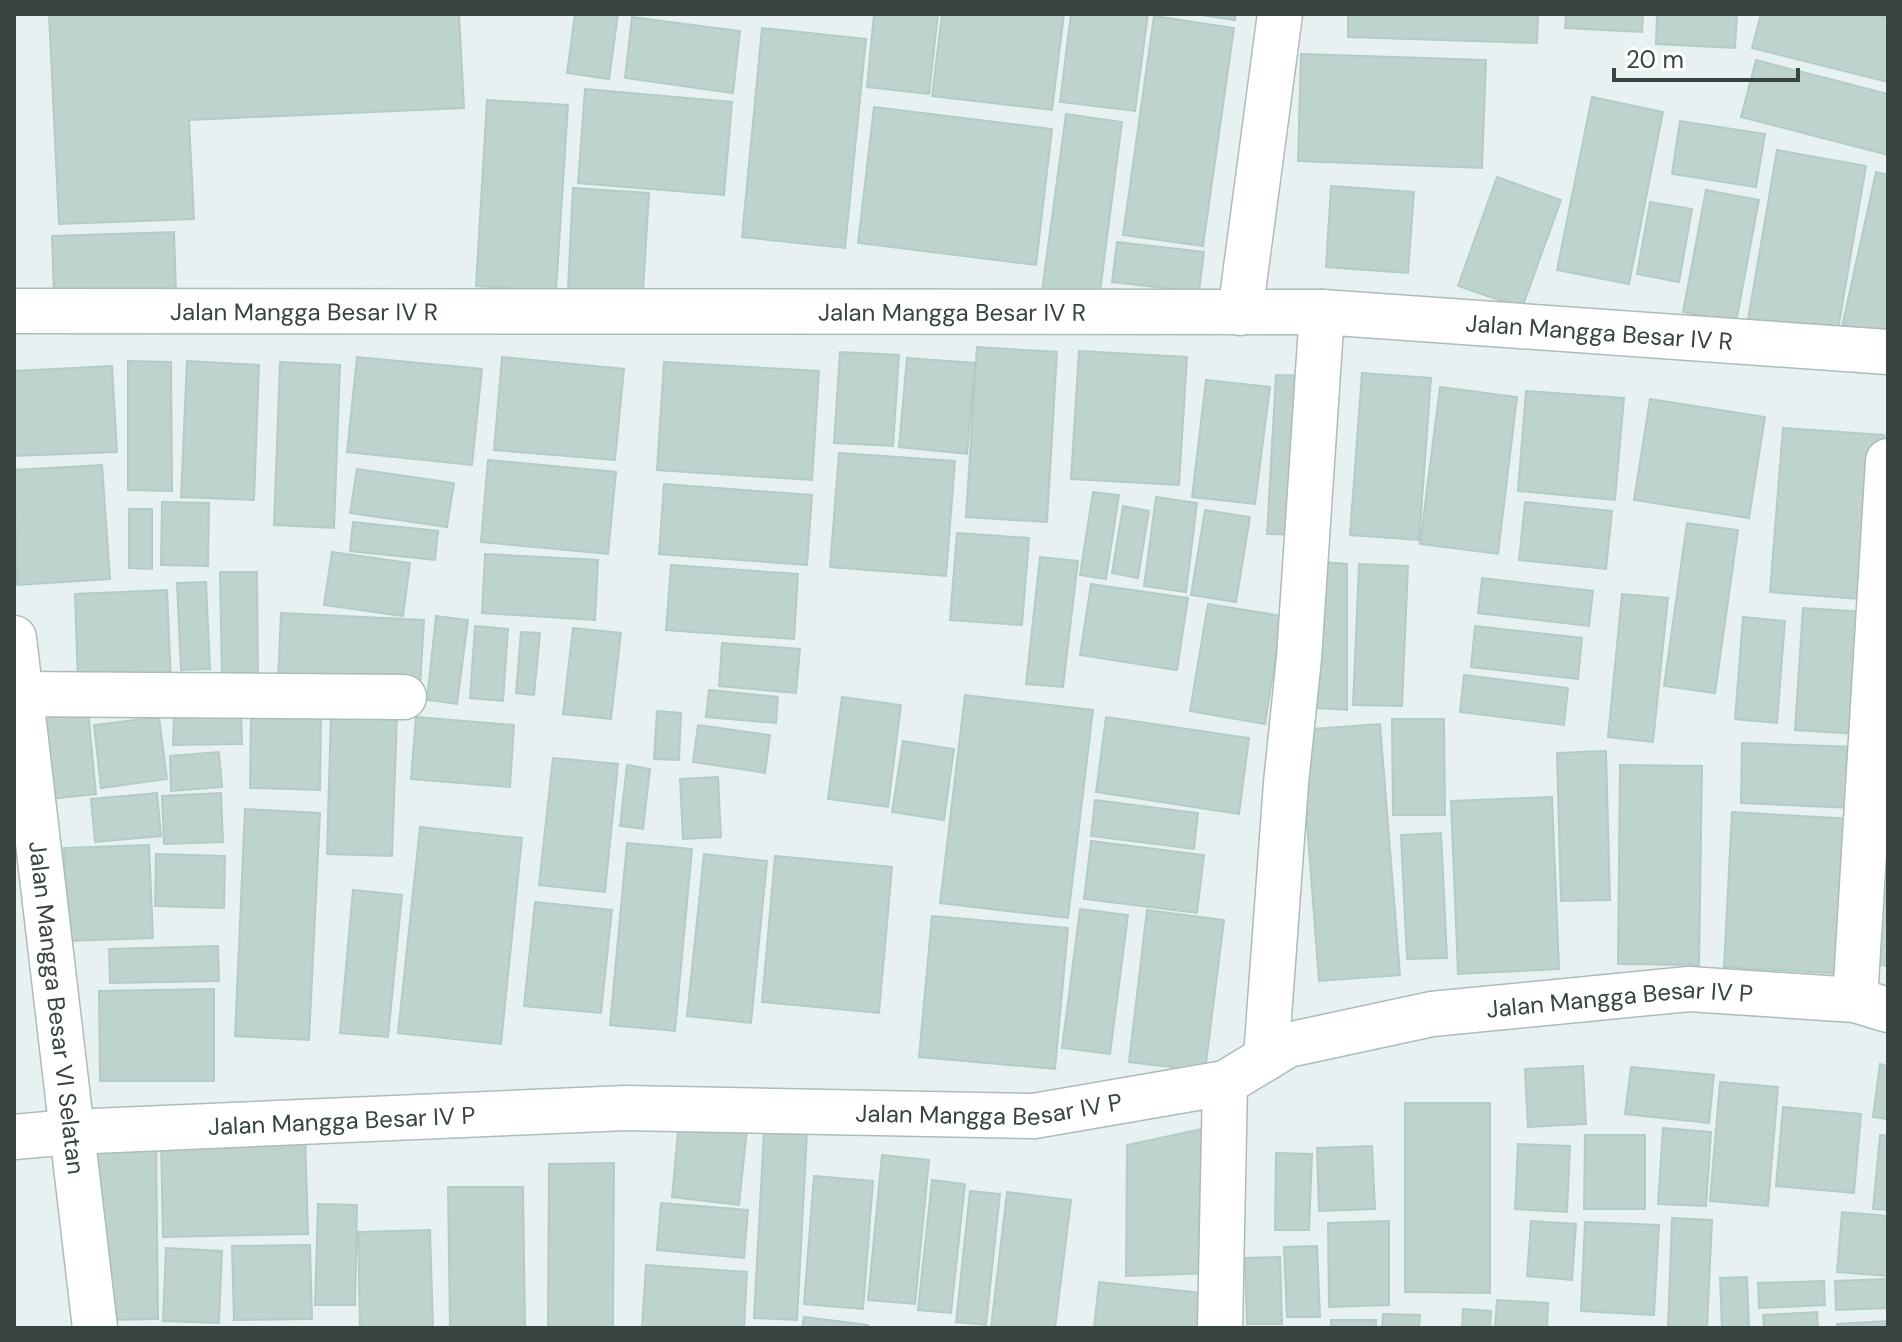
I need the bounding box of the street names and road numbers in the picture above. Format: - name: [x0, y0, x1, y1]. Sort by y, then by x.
- street label: Jalan Mangga Besar IV R: [170, 296, 438, 327]
- street label: Jalan Mangga Besar IV R: [818, 296, 1086, 327]
- street label: Jalan Mangga Besar IV R: [1465, 307, 1734, 357]
- street label: Jalan Mangga Besar VI Selatan: [22, 839, 92, 1176]
- street label: Jalan Mangga Besar IV P: [1485, 973, 1754, 1024]
- street label: Jalan Mangga Besar IV P: [855, 1086, 1124, 1132]
- street label: Jalan Mangga Besar IV P: [207, 1099, 476, 1142]

